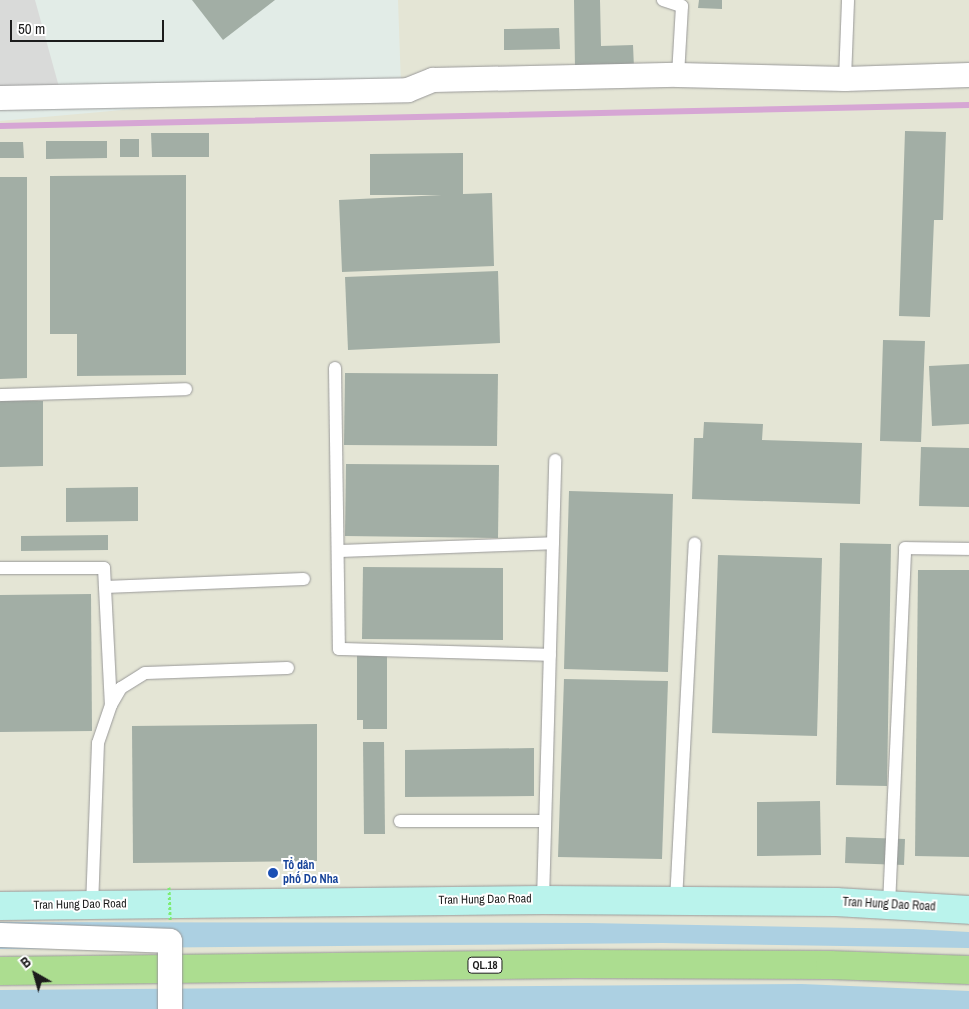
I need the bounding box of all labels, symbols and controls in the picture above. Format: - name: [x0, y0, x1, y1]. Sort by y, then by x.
- scale bar: [12, 10, 166, 42]
- text: 50 m: [18, 18, 45, 39]
- place label: Tổ dân phố Do Nha: [283, 859, 338, 887]
- marker: Tổ dân phố Do Nha: [267, 867, 279, 879]
- street label: Tran Hung Dao Road: [438, 892, 532, 908]
- street label: Tran Hung Dao Road: [842, 895, 936, 915]
- street label: Tran Hung Dao Road: [33, 897, 127, 913]
- north arrow: [10, 949, 60, 999]
- text: B: [17, 953, 35, 972]
- road number: QL.18: [466, 956, 504, 974]

